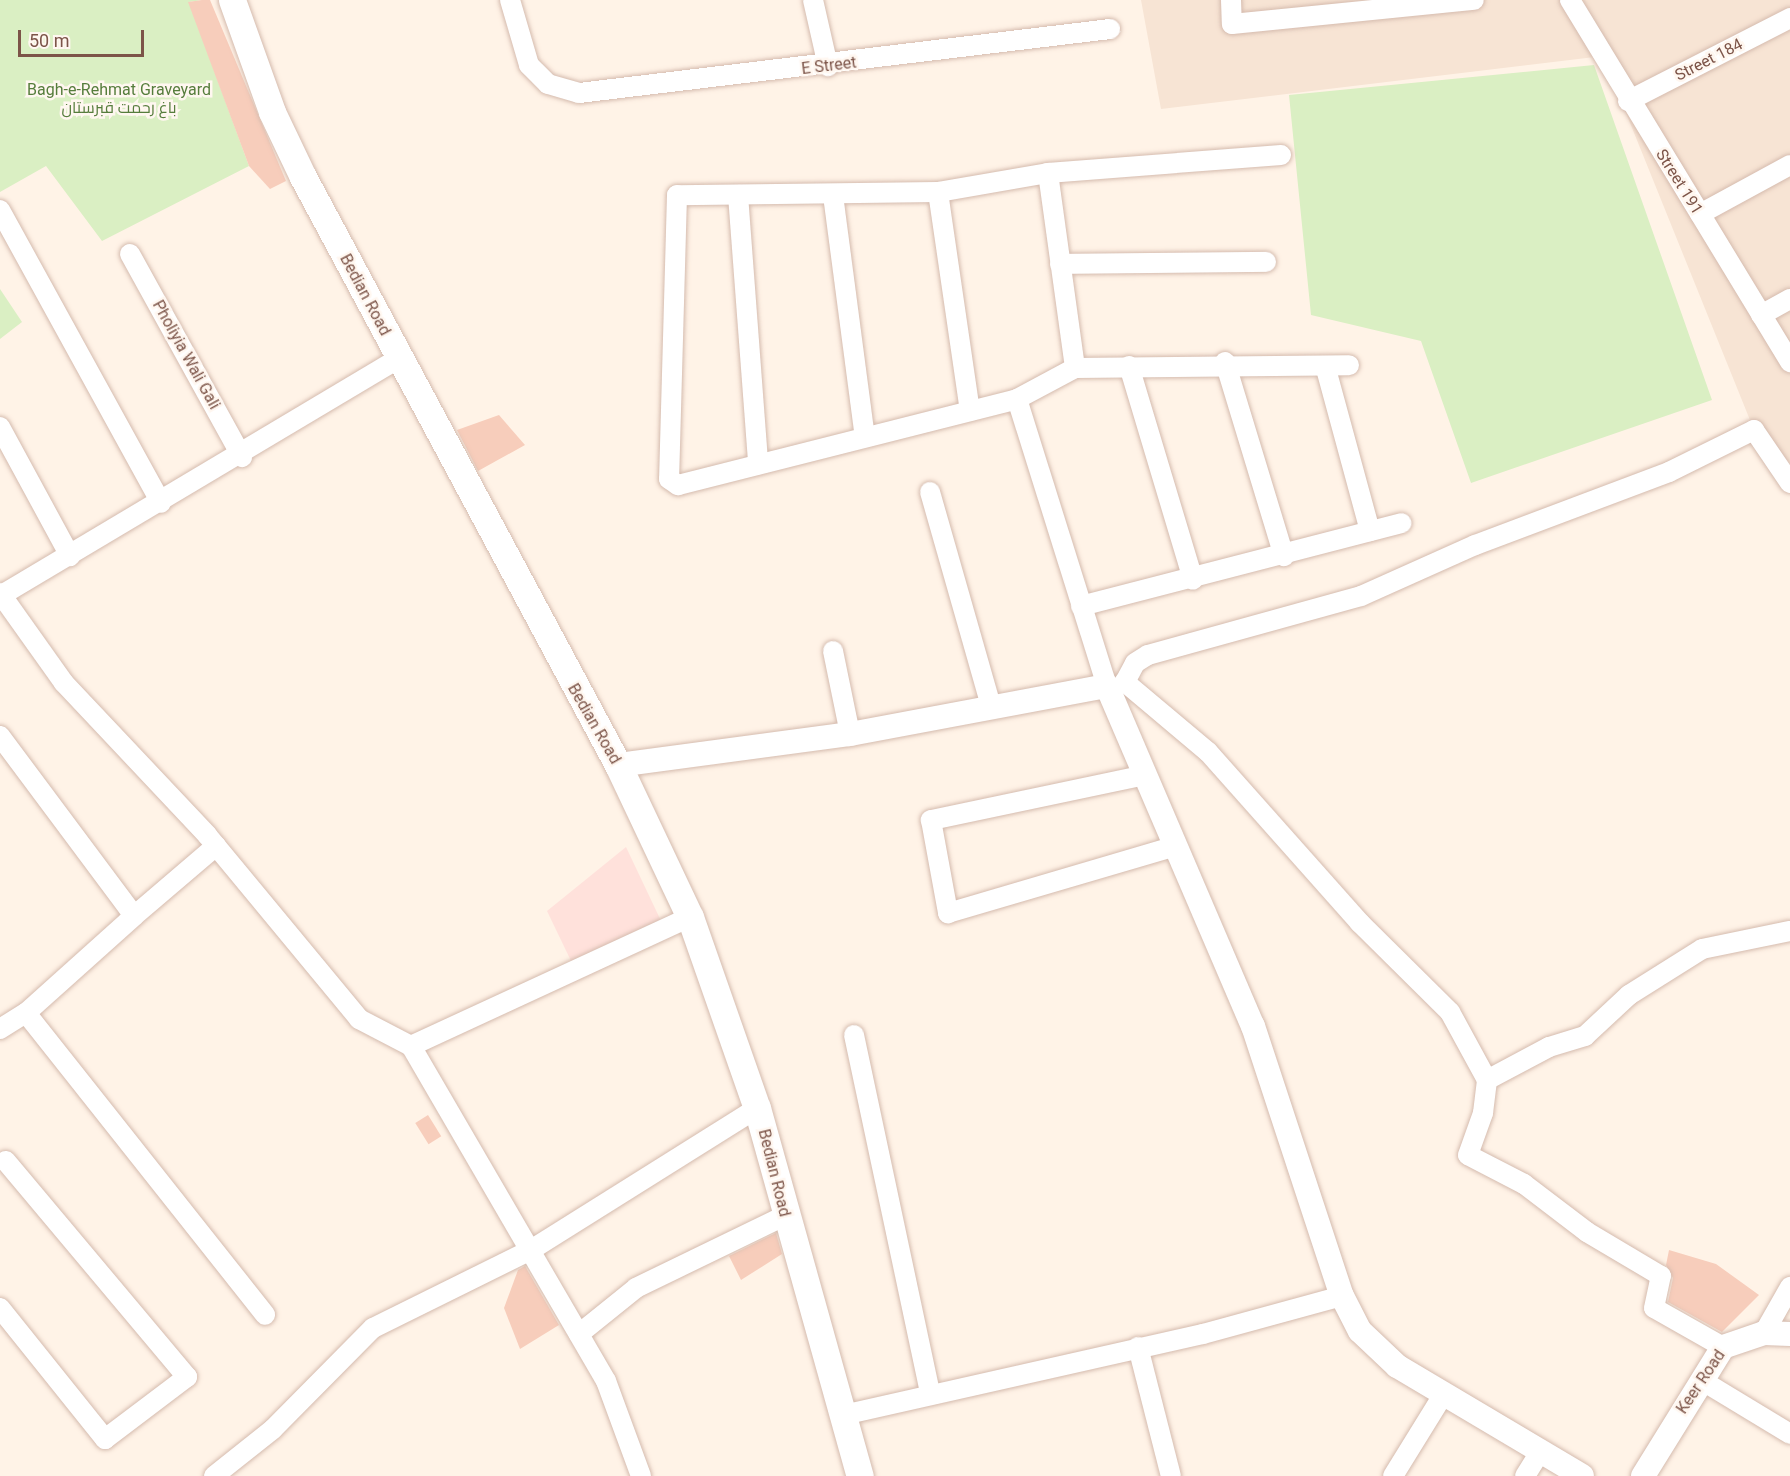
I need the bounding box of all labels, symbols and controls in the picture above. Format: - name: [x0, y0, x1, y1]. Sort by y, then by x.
- scale bar: [21, 18, 147, 56]
- text: 50 m: [29, 30, 69, 51]
- street label: Street 184: [1672, 35, 1746, 85]
- street label: E Street: [800, 53, 858, 79]
- park label: Bagh-e-Rehmat Graveyard باغ رحمت قبرستان: [27, 80, 211, 118]
- street label: Street 191: [1651, 146, 1707, 218]
- street label: Bedian Road: [335, 251, 395, 339]
- street label: Pholiyia Wali Gali: [148, 297, 224, 413]
- street label: Bedian Road: [563, 680, 625, 768]
- street label: Bedian Road: [754, 1127, 794, 1219]
- street label: Keer Road: [1673, 1346, 1729, 1418]

